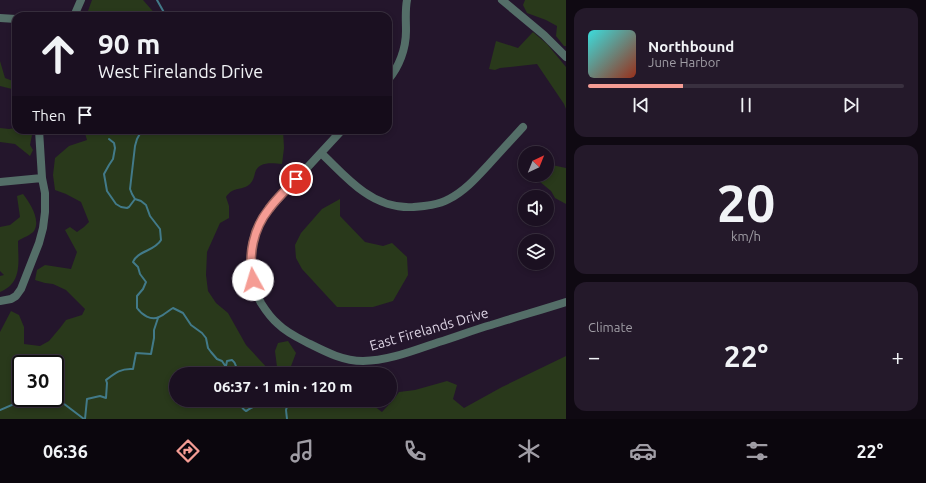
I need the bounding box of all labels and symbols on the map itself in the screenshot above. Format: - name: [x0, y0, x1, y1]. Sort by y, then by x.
- north arrow: [518, 146, 554, 182]
- pin: [279, 162, 313, 196]
- position arrow: [232, 259, 274, 301]
- street label: East Firelands Drive: [368, 304, 490, 354]
- speed limit sign: 30: [12, 355, 64, 407]

